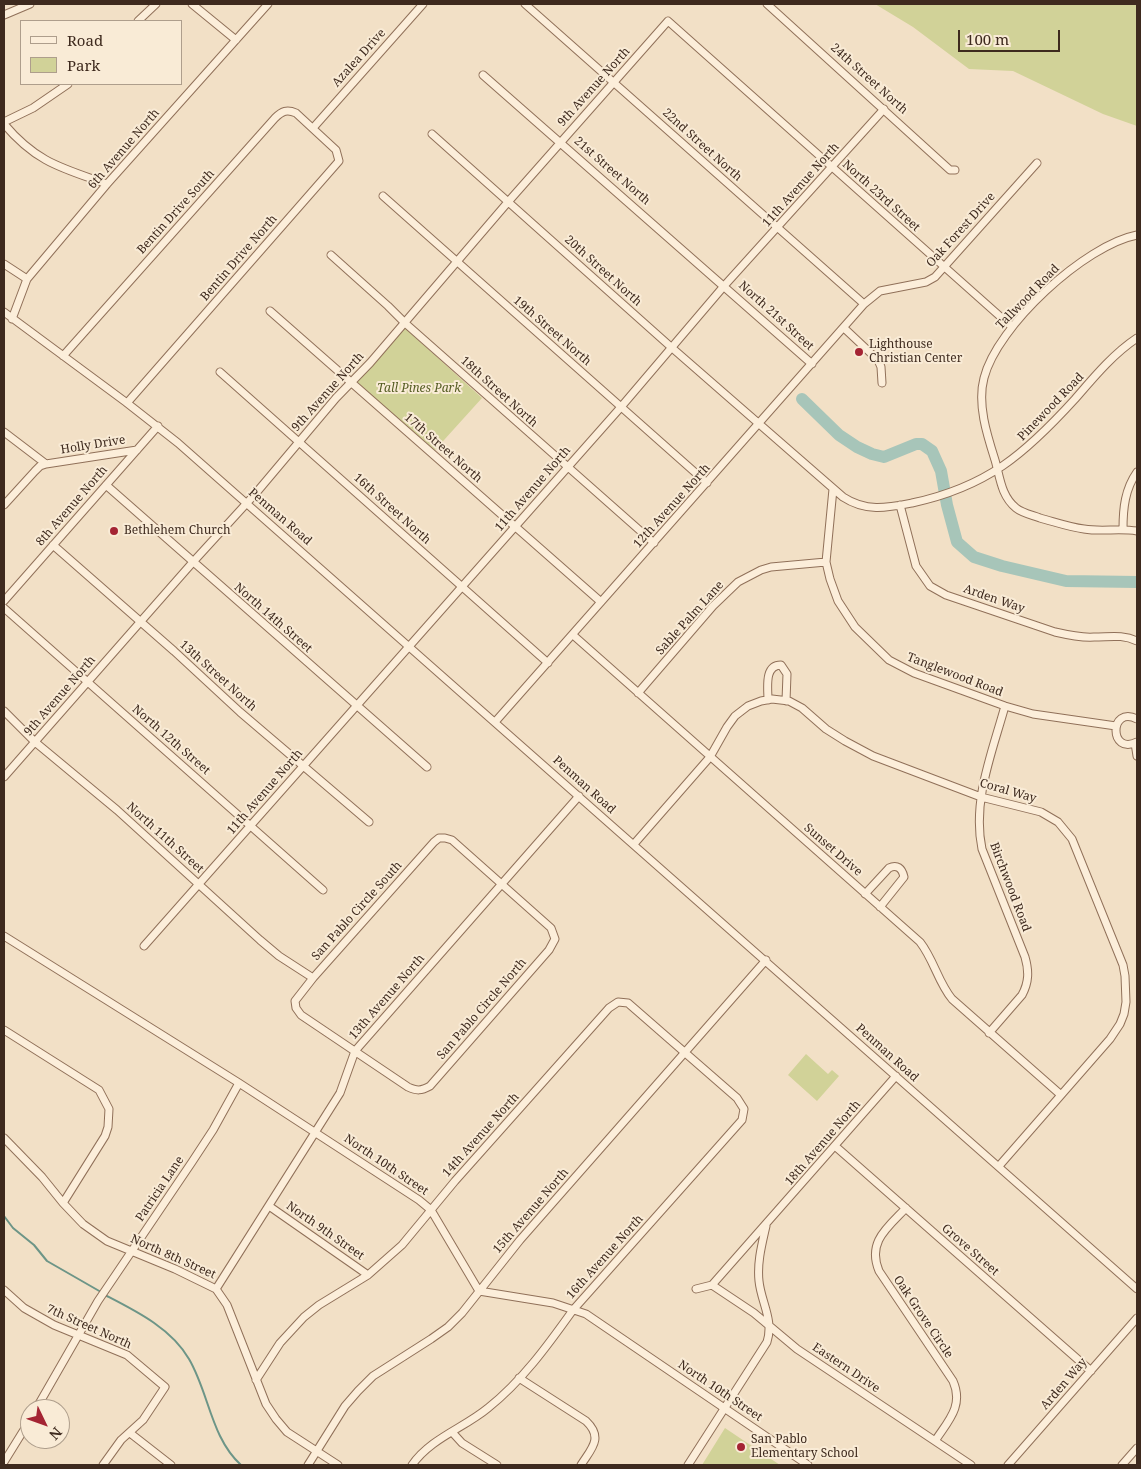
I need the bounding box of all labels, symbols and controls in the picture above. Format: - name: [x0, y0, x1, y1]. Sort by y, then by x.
- legend: [20, 20, 182, 85]
- scale bar: [961, 20, 1064, 52]
- street label: Azalea Drive: [329, 26, 389, 90]
- text: 100 m: [966, 29, 1009, 49]
- text: Road: [67, 30, 103, 50]
- street label: 24th Street North: [828, 41, 910, 117]
- street label: 9th Avenue North: [555, 45, 633, 129]
- text: Park: [67, 55, 100, 75]
- street label: 6th Avenue North: [85, 106, 163, 192]
- street label: 22nd Street North: [659, 106, 745, 184]
- street label: 21st Street North: [571, 134, 653, 208]
- street label: 11th Avenue North: [760, 140, 842, 230]
- street label: North 23rd Street: [839, 157, 923, 235]
- street label: Bentin Drive South: [134, 167, 218, 257]
- street label: Oak Forest Drive: [924, 190, 998, 270]
- street label: Bentin Drive North: [198, 212, 280, 304]
- street label: 20th Street North: [562, 233, 644, 309]
- street label: Tallwood Road: [993, 262, 1063, 332]
- street label: North 21st Street: [735, 278, 817, 354]
- street label: 19th Street North: [510, 293, 594, 369]
- place label: Lighthouse Christian Center: [869, 338, 962, 366]
- marker: Lighthouse Christian Center: [853, 346, 865, 358]
- street label: 9th Avenue North: [289, 350, 367, 434]
- street label: 18th Street North: [458, 354, 540, 430]
- street label: Pinewood Road: [1015, 370, 1087, 444]
- park label: Tall Pines Park: [377, 382, 461, 396]
- street label: 17th Street North: [401, 410, 485, 486]
- street label: Holly Drive: [60, 433, 126, 457]
- street label: 11th Avenue North: [492, 444, 574, 534]
- street label: 12th Avenue North: [631, 461, 713, 551]
- street label: 8th Avenue North: [33, 463, 111, 549]
- street label: 16th Street North: [351, 471, 433, 547]
- street label: Penman Road: [245, 486, 315, 548]
- place label: Bethlehem Church: [124, 524, 231, 538]
- marker: Bethlehem Church: [108, 525, 120, 537]
- street label: Sable Palm Lane: [653, 578, 727, 658]
- street label: North 14th Street: [231, 580, 315, 656]
- street label: Arden Way: [962, 582, 1026, 616]
- street label: 13th Street North: [177, 638, 259, 714]
- street label: Tanglewood Road: [905, 650, 1005, 700]
- street label: 9th Avenue North: [21, 653, 99, 739]
- street label: North 12th Street: [129, 702, 213, 778]
- street label: 11th Avenue North: [224, 747, 306, 837]
- street label: Penman Road: [550, 753, 618, 817]
- street label: Coral Way: [978, 776, 1038, 806]
- street label: North 11th Street: [124, 800, 206, 876]
- street label: Sunset Drive: [801, 821, 865, 879]
- street label: Birchwood Road: [986, 840, 1034, 934]
- street label: San Pablo Circle South: [309, 859, 405, 963]
- street label: 13th Avenue North: [346, 952, 428, 1042]
- street label: San Pablo Circle North: [434, 956, 530, 1062]
- street label: Penman Road: [853, 1021, 921, 1085]
- street label: 14th Avenue North: [440, 1090, 522, 1180]
- street label: 18th Avenue North: [782, 1098, 864, 1188]
- street label: North 10th Street: [341, 1131, 431, 1199]
- street label: Patricia Lane: [133, 1154, 187, 1224]
- street label: 15th Avenue North: [490, 1166, 572, 1256]
- street label: North 9th Street: [283, 1199, 367, 1263]
- street label: 16th Avenue North: [564, 1212, 646, 1302]
- street label: Grove Street: [938, 1221, 1002, 1279]
- street label: North 8th Street: [128, 1232, 218, 1282]
- street label: Oak Grove Circle: [890, 1273, 956, 1361]
- street label: 7th Street North: [44, 1302, 134, 1352]
- street label: Eastern Drive: [809, 1340, 883, 1396]
- street label: Arden Way: [1038, 1355, 1090, 1413]
- street label: North 10th Street: [675, 1357, 765, 1425]
- north arrow: [20, 1399, 70, 1449]
- text: N: [45, 1423, 67, 1444]
- place label: San Pablo Elementary School: [751, 1433, 858, 1461]
- marker: San Pablo Elementary School: [735, 1441, 747, 1453]

